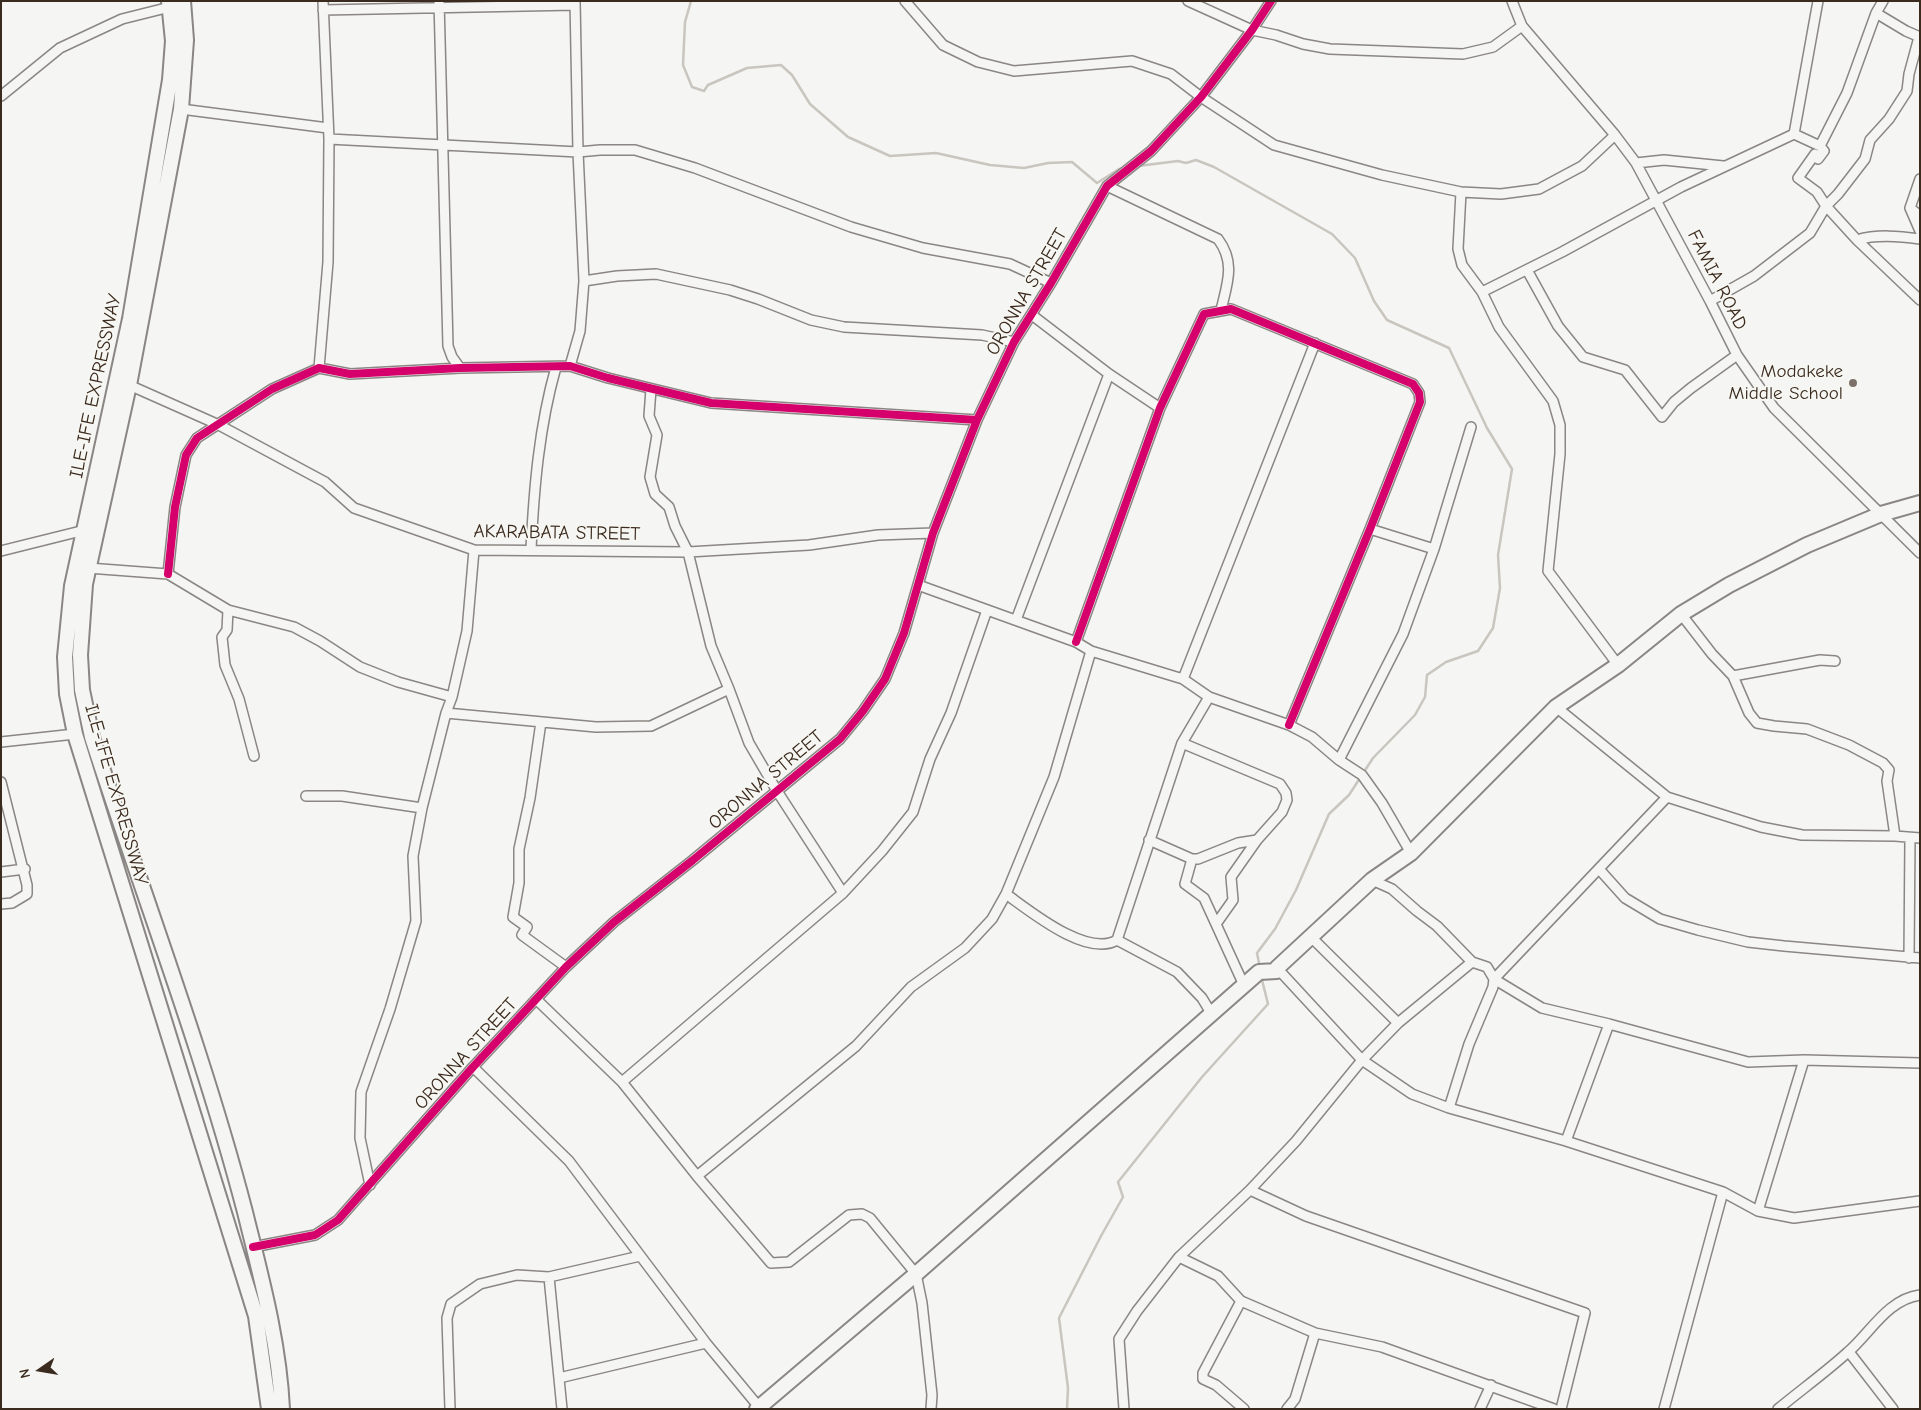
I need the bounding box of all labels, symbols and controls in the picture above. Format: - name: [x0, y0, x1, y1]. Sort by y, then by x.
- street label: ORONNA STREET: [981, 225, 1073, 359]
- street label: FAMIA ROAD: [1682, 226, 1752, 334]
- street label: ILE-IFE EXPRESSWAY: [65, 292, 127, 480]
- place label: Modakeke Middle School: [1729, 361, 1843, 405]
- marker: Modakeke Middle School: [1847, 377, 1859, 389]
- street label: AKARABATA STREET: [473, 520, 641, 546]
- street label: ILE-IFE EXPRESSWAY: [79, 702, 153, 888]
- street label: ORONNA STREET: [704, 725, 828, 835]
- street label: ORONNA STREET: [410, 993, 522, 1115]
- north arrow: [15, 1345, 65, 1395]
- text: N: [16, 1367, 34, 1380]

